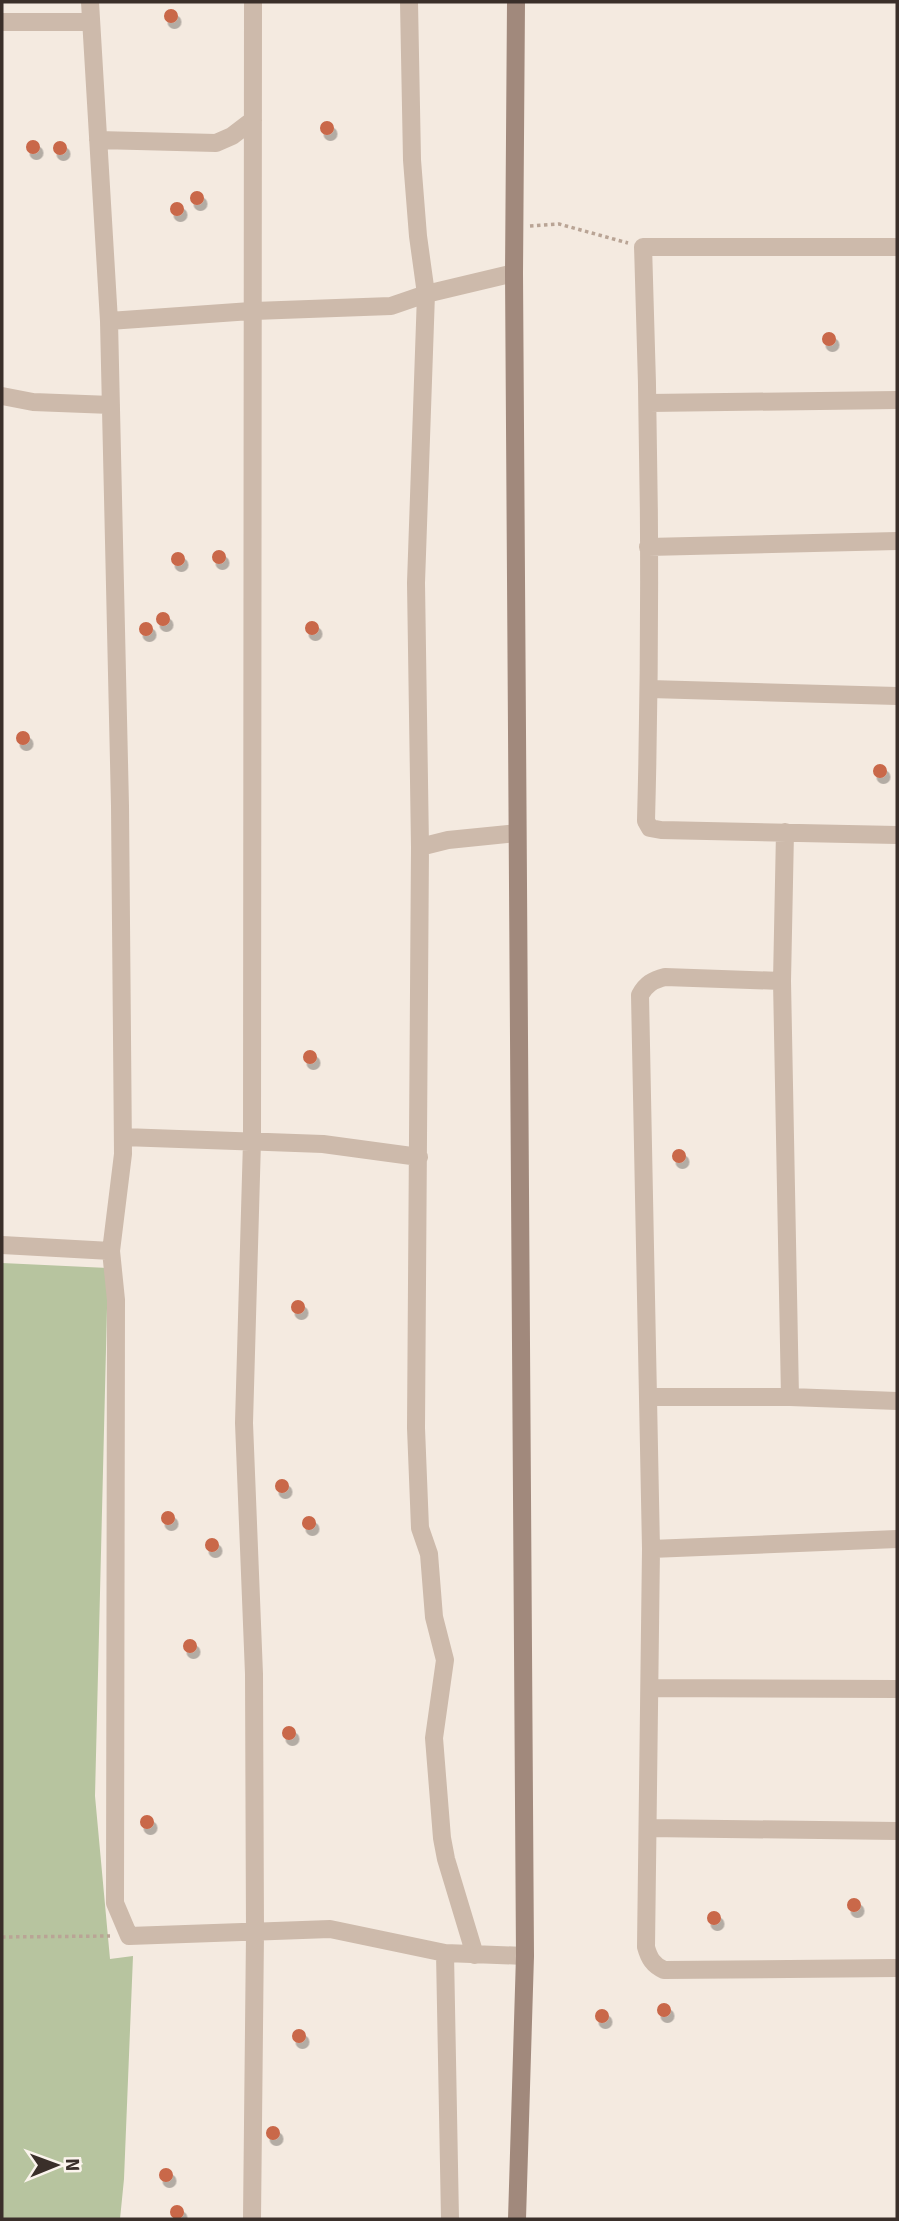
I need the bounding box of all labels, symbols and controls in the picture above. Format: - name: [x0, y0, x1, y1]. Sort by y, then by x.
- north arrow: [21, 2130, 91, 2200]
- text: N: [60, 2158, 84, 2172]

